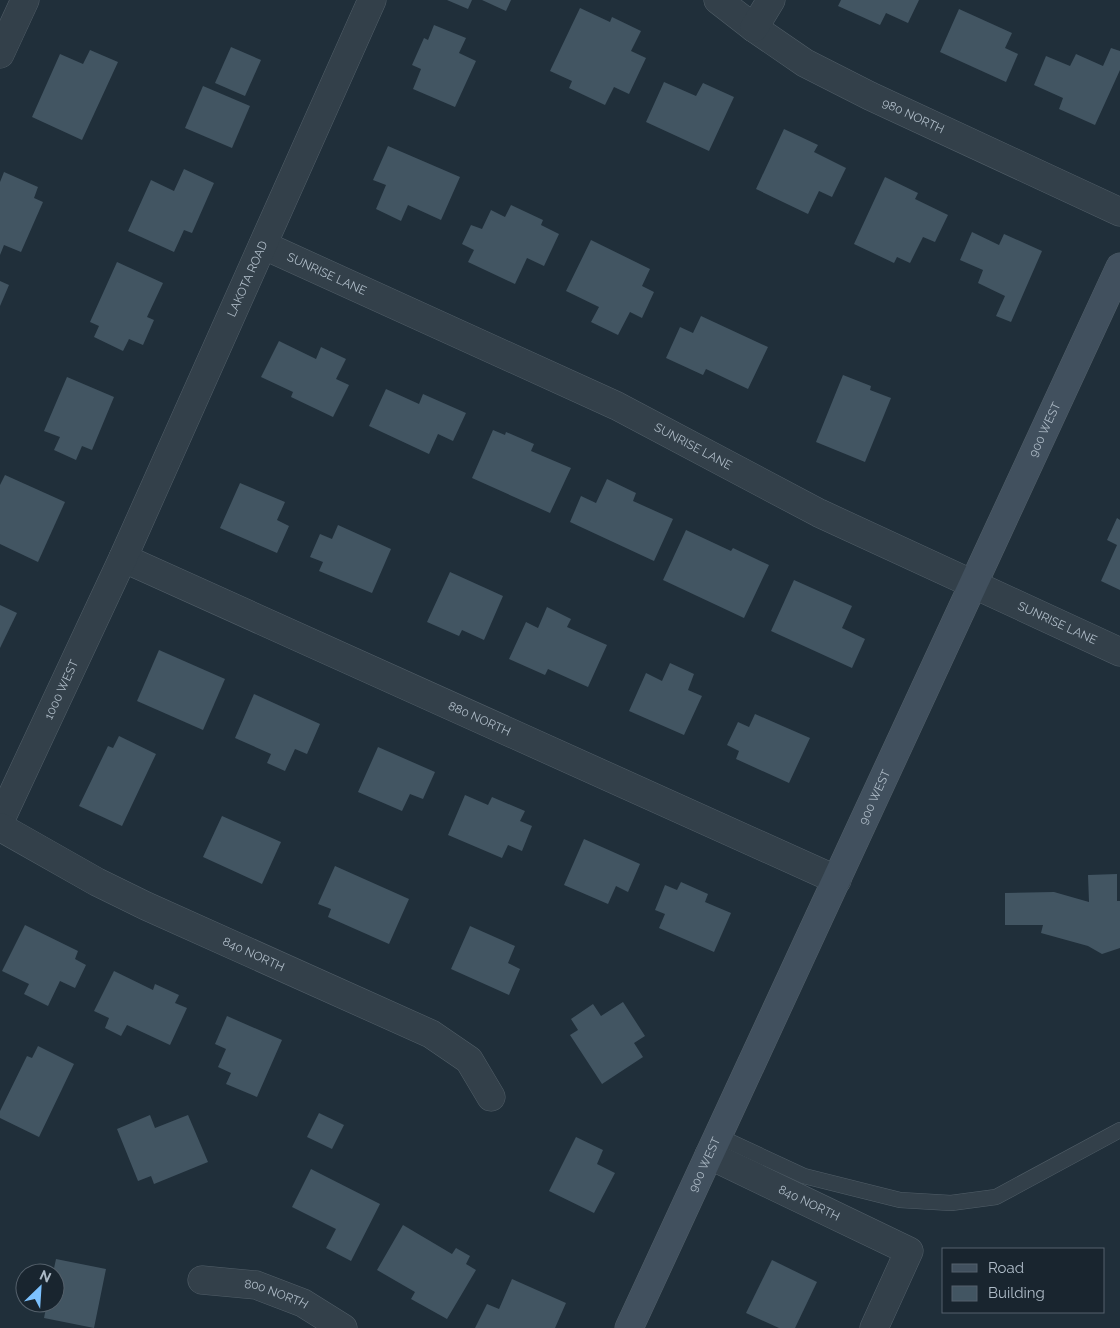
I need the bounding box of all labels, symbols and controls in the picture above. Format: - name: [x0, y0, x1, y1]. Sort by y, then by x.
- street label: 980 NORTH: [880, 96, 946, 136]
- street label: LAKOTA ROAD: [225, 238, 271, 319]
- street label: SUNRISE LANE: [285, 250, 369, 298]
- street label: 900 WEST: [1026, 399, 1064, 459]
- street label: SUNRISE LANE: [652, 420, 734, 473]
- street label: SUNRISE LANE: [1015, 599, 1099, 647]
- street label: 1000 WEST: [41, 657, 82, 722]
- street label: 880 NORTH: [446, 699, 513, 739]
- street label: 900 WEST: [856, 767, 894, 827]
- street label: 840 NORTH: [220, 934, 287, 974]
- street label: 900 WEST: [686, 1134, 724, 1194]
- street label: 840 NORTH: [776, 1182, 842, 1224]
- legend: [942, 1248, 1105, 1313]
- text: Road: [988, 1259, 1024, 1277]
- north arrow: [15, 1263, 65, 1313]
- text: N: [37, 1267, 54, 1286]
- street label: 800 NORTH: [244, 1277, 311, 1312]
- text: Building: [988, 1284, 1045, 1302]

